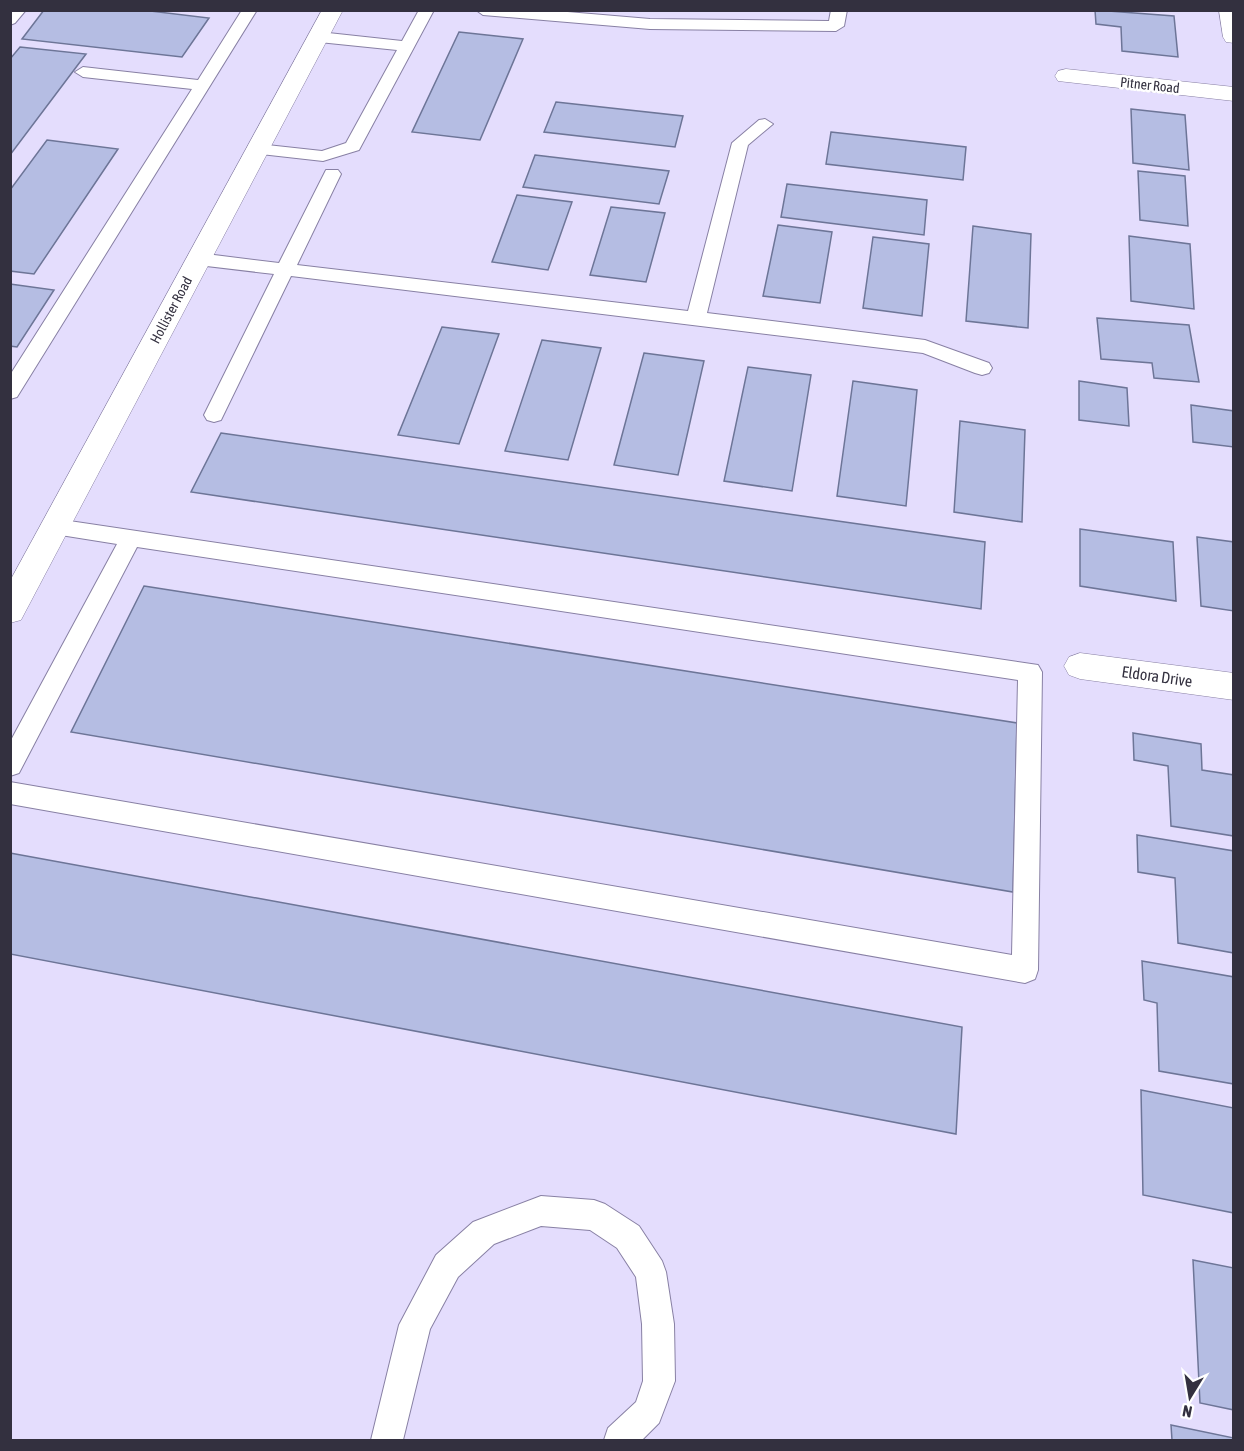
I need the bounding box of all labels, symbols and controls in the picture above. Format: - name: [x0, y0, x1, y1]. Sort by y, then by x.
- street label: Pitner Road: [1119, 74, 1181, 96]
- street label: Hollister Road: [147, 274, 195, 346]
- street label: Eldora Drive: [1121, 662, 1193, 690]
- north arrow: [1160, 1367, 1220, 1427]
- text: N: [1181, 1402, 1193, 1421]

